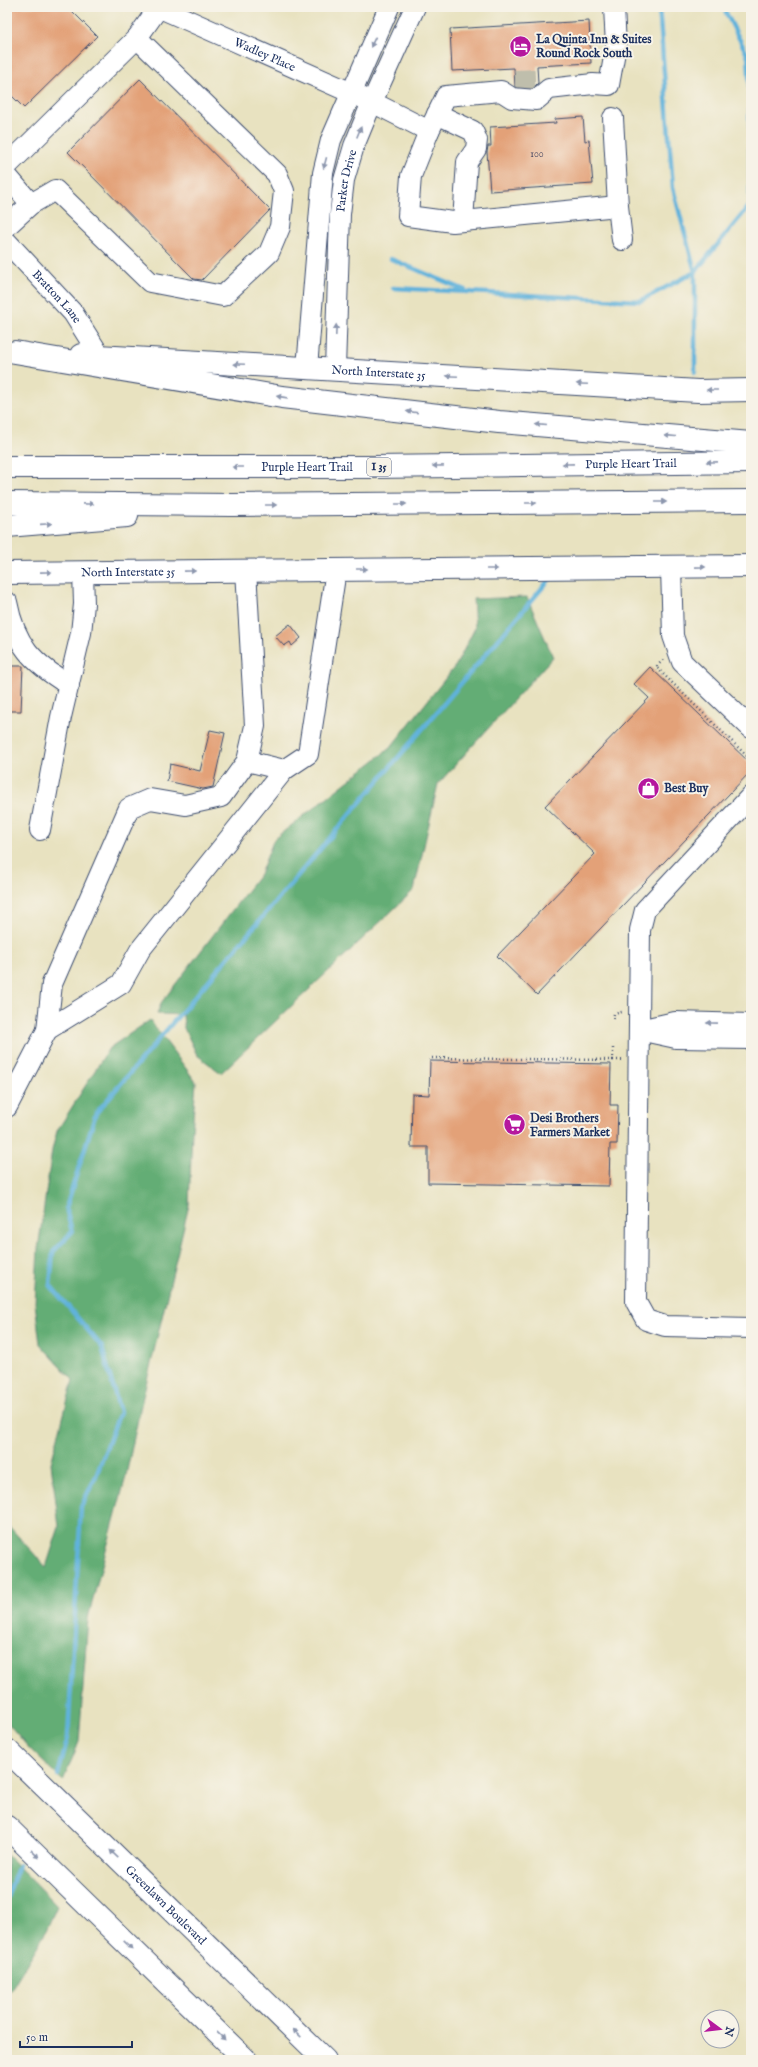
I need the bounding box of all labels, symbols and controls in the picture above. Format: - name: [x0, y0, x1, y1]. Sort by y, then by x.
- place label: La Quinta Inn & Suites Round Rock South: [535, 32, 652, 61]
- hotel icon: La Quinta Inn & Suites Round Rock South: [507, 33, 533, 59]
- street label: Wadley Place: [232, 34, 298, 75]
- one-way arrow: [370, 37, 376, 48]
- one-way arrow: [357, 126, 363, 138]
- street label: Parker Drive: [333, 147, 360, 213]
- house number: 100: [530, 148, 544, 161]
- one-way arrow: [322, 157, 328, 169]
- street label: Bratton Lane: [29, 267, 85, 326]
- one-way arrow: [333, 323, 339, 336]
- one-way arrow: [233, 361, 245, 368]
- street label: North Interstate 35: [331, 362, 427, 383]
- one-way arrow: [446, 372, 458, 379]
- one-way arrow: [576, 380, 588, 387]
- one-way arrow: [705, 387, 718, 393]
- one-way arrow: [276, 394, 288, 400]
- one-way arrow: [405, 408, 418, 415]
- one-way arrow: [535, 422, 547, 429]
- one-way arrow: [664, 433, 676, 440]
- street label: Purple Heart Trail: [585, 455, 677, 472]
- road number: I 35: [367, 458, 391, 476]
- one-way arrow: [705, 459, 718, 465]
- street label: Purple Heart Trail: [261, 460, 353, 476]
- one-way arrow: [561, 461, 574, 467]
- one-way arrow: [431, 463, 444, 469]
- one-way arrow: [231, 464, 244, 470]
- one-way arrow: [655, 499, 668, 505]
- one-way arrow: [525, 500, 538, 506]
- one-way arrow: [82, 501, 95, 507]
- one-way arrow: [395, 501, 408, 507]
- one-way arrow: [265, 502, 278, 508]
- one-way arrow: [40, 520, 52, 527]
- street label: North Interstate 35: [81, 564, 176, 580]
- one-way arrow: [694, 564, 706, 571]
- one-way arrow: [356, 566, 368, 573]
- one-way arrow: [486, 566, 499, 572]
- one-way arrow: [184, 568, 197, 574]
- one-way arrow: [40, 569, 53, 575]
- shop icon: Best Buy: [635, 775, 661, 801]
- place label: Best Buy: [664, 781, 710, 797]
- one-way arrow: [705, 1020, 718, 1026]
- place label: Desi Brothers Farmers Market: [530, 1111, 611, 1140]
- supermarket icon: Desi Brothers Farmers Market: [501, 1112, 527, 1138]
- one-way arrow: [30, 1849, 40, 1859]
- one-way arrow: [109, 1849, 119, 1859]
- street label: Greenlawn Boulevard: [122, 1862, 210, 1948]
- one-way arrow: [123, 1940, 133, 1950]
- north arrow: [700, 2009, 740, 2049]
- scale bar: [20, 2023, 132, 2049]
- text: N: [721, 2024, 737, 2038]
- one-way arrow: [292, 2028, 302, 2038]
- text: 50 m: [26, 2030, 48, 2045]
- one-way arrow: [216, 2031, 226, 2041]

